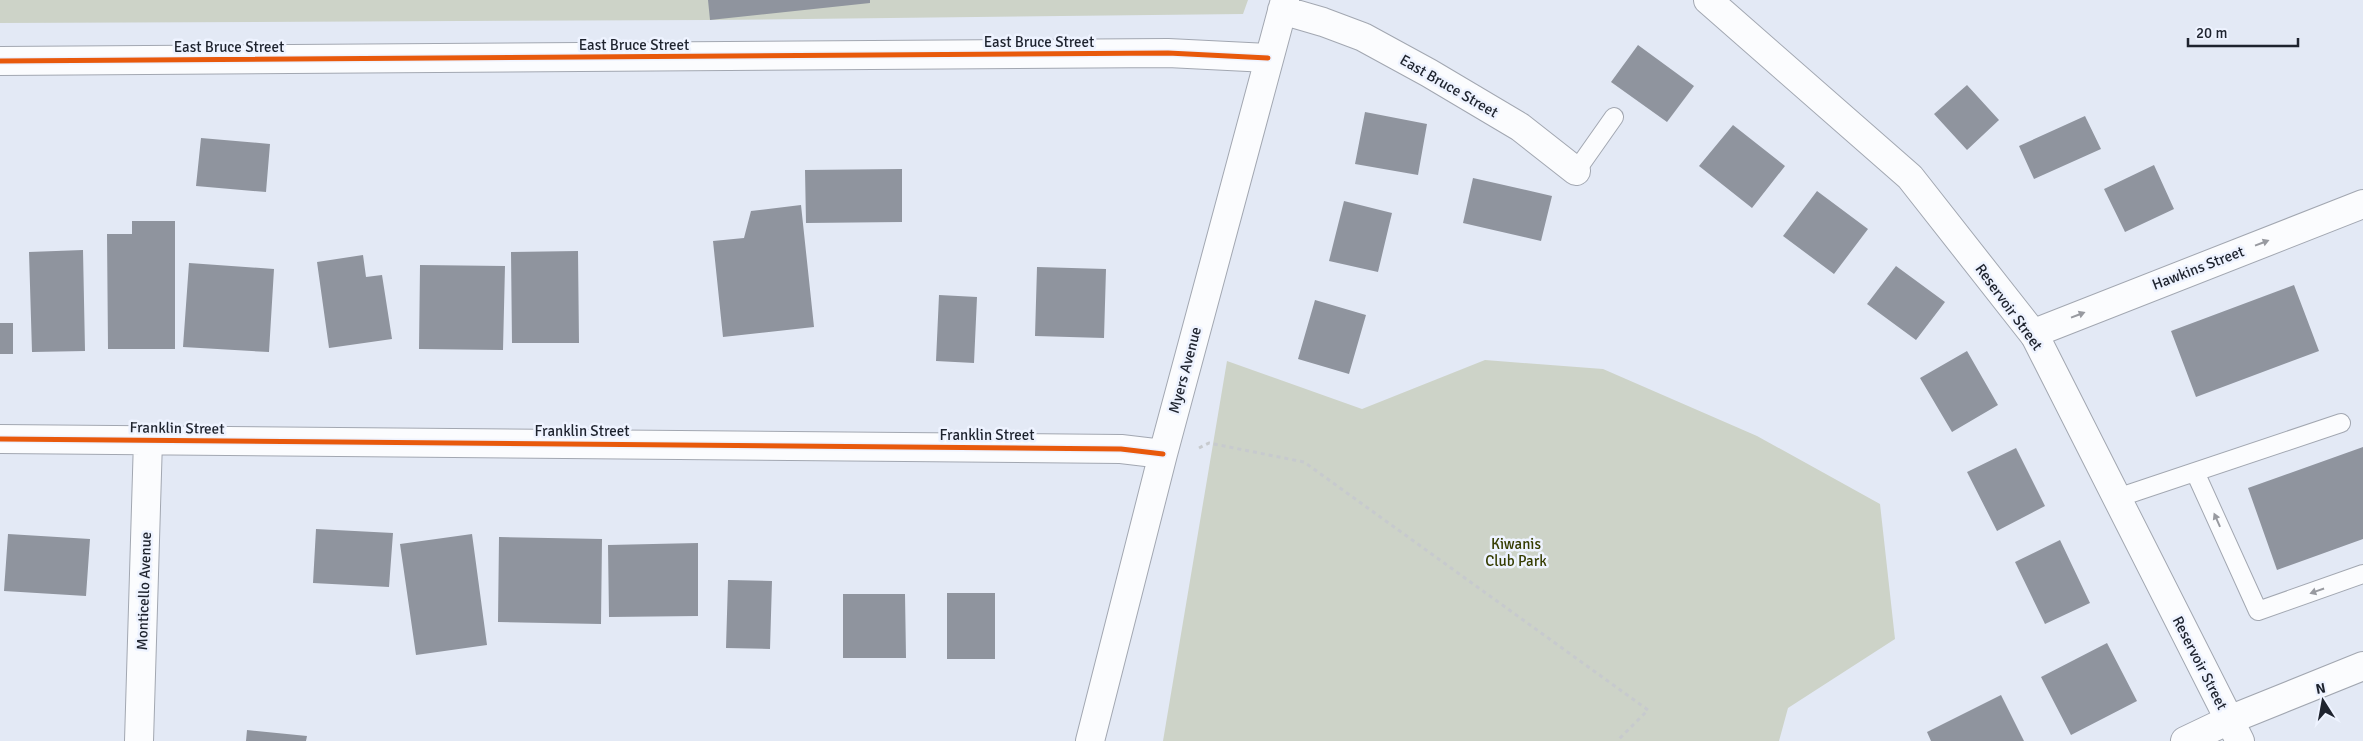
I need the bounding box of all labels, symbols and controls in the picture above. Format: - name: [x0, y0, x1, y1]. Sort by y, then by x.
- scale bar: [2188, 15, 2298, 47]
- text: 20 m: [2196, 24, 2227, 42]
- street label: East Bruce Street: [984, 33, 1094, 51]
- street label: East Bruce Street: [579, 36, 689, 54]
- street label: East Bruce Street: [174, 38, 284, 56]
- street label: East Bruce Street: [1397, 51, 1501, 121]
- one-way arrow: [2255, 239, 2270, 247]
- street label: Hawkins Street: [2149, 242, 2247, 294]
- street label: Reservoir Street: [1972, 260, 2046, 354]
- one-way arrow: [2071, 311, 2085, 319]
- street label: Myers Avenue: [1165, 325, 1205, 415]
- street label: Franklin Street: [129, 418, 225, 438]
- street label: Franklin Street: [535, 422, 629, 440]
- street label: Franklin Street: [940, 426, 1034, 444]
- one-way arrow: [2213, 513, 2221, 527]
- street label: Monticello Avenue: [133, 531, 155, 651]
- park label: Kiwanis Club Park: [1485, 535, 1547, 570]
- one-way arrow: [2309, 587, 2324, 595]
- street label: Reservoir Street: [2169, 613, 2231, 713]
- north arrow: [2298, 676, 2348, 726]
- text: N: [2314, 679, 2327, 698]

